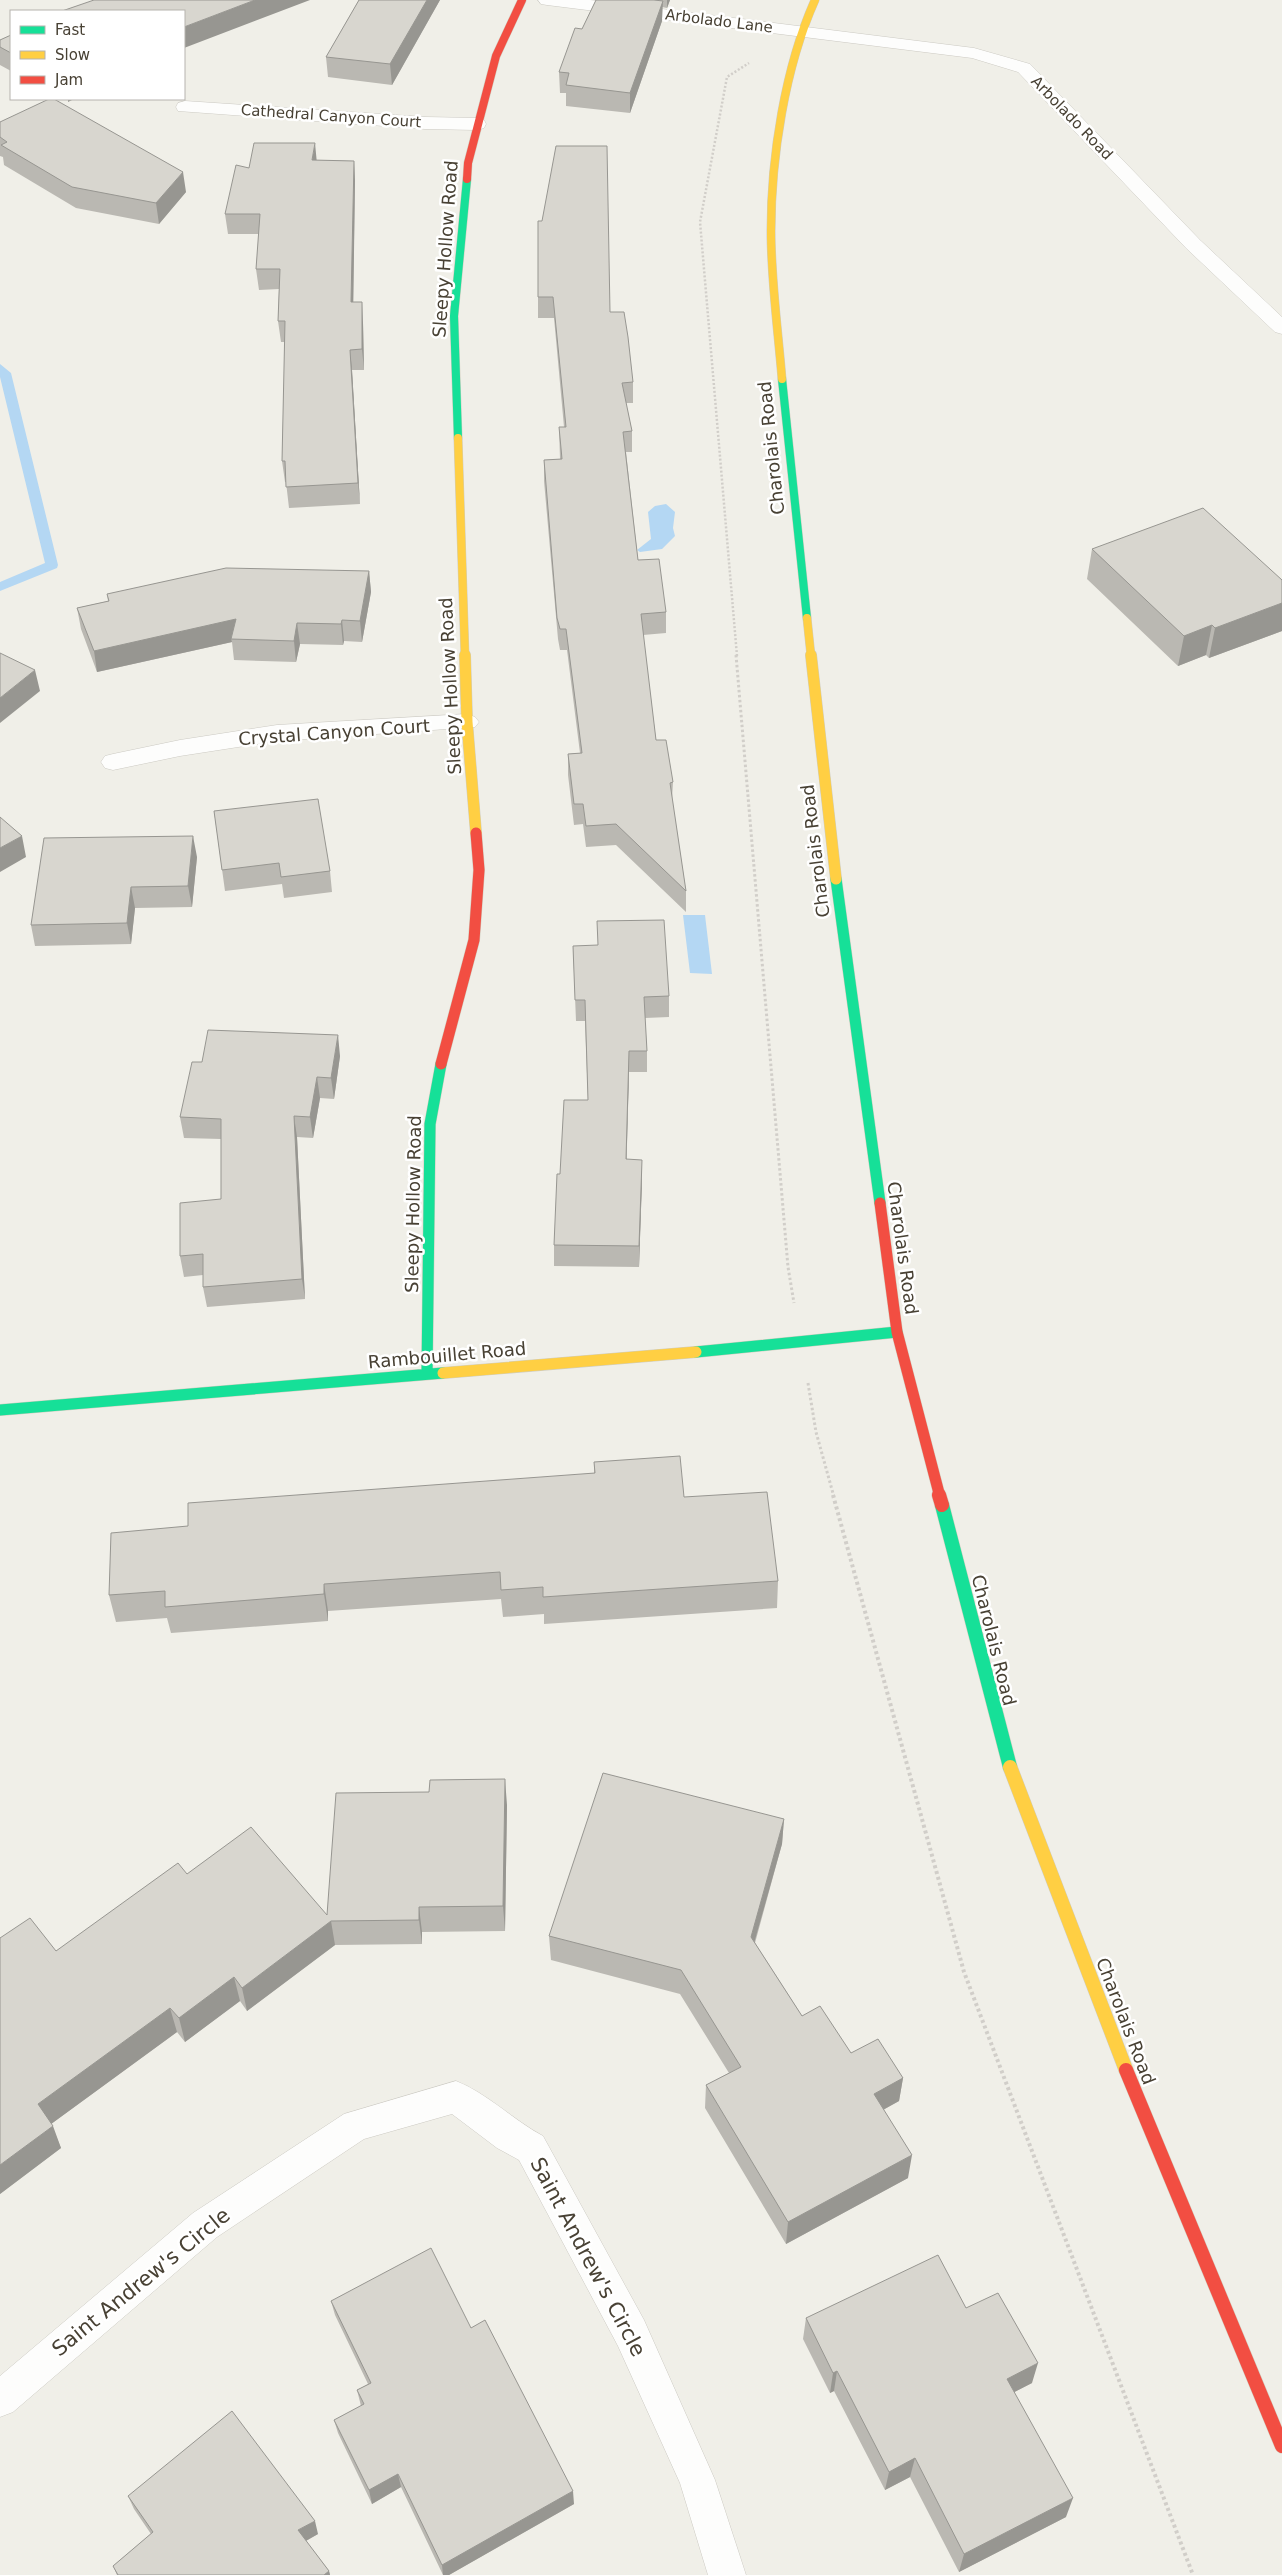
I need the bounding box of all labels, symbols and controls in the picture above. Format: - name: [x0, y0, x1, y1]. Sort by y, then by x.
- street label: Arbolado Lane: [664, 5, 774, 37]
- legend: [10, 10, 185, 100]
- text: Fast: [55, 21, 85, 39]
- text: Slow: [55, 46, 90, 64]
- text: Jam: [54, 71, 83, 89]
- street label: Arbolado Road: [1027, 72, 1117, 164]
- street label: Cathedral Canyon Court: [240, 101, 422, 131]
- street label: Sleepy Hollow Road: [428, 160, 462, 338]
- street label: Charolais Road: [754, 380, 788, 516]
- street label: Sleepy Hollow Road: [435, 597, 465, 775]
- street label: Crystal Canyon Court: [237, 715, 431, 749]
- street label: Charolais Road: [796, 783, 834, 919]
- street label: Sleepy Hollow Road: [401, 1115, 425, 1293]
- street label: Charolais Road: [883, 1180, 923, 1316]
- street label: Rambouillet Road: [367, 1338, 527, 1372]
- street label: Charolais Road: [968, 1572, 1020, 1708]
- street label: Charolais Road: [1092, 1955, 1160, 2087]
- street label: Saint Andrew's Circle: [525, 2153, 651, 2361]
- street label: Saint Andrew's Circle: [47, 2203, 235, 2361]

